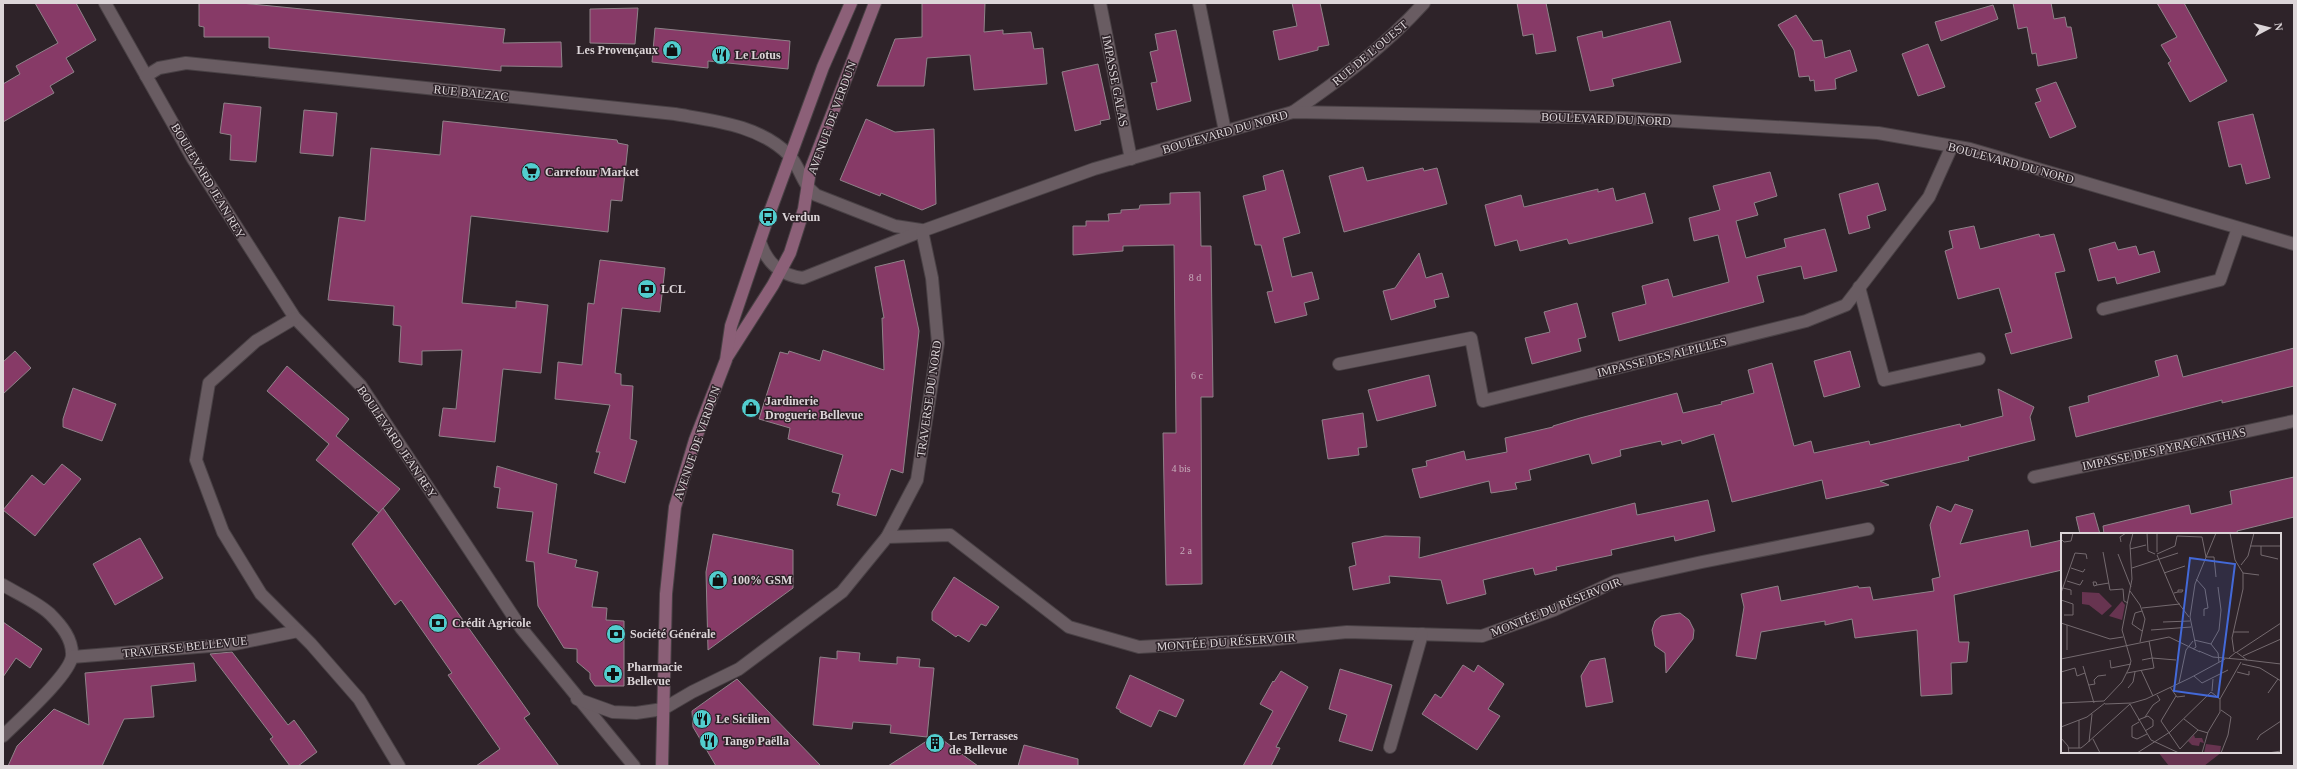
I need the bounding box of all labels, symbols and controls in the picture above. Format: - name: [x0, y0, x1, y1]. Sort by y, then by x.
- north arrow: [2249, 8, 2289, 48]
- street label: RUE DE L'OUEST: [1329, 17, 1411, 89]
- text: N: [2272, 22, 2285, 32]
- street label: IMPASSE GALAS: [1099, 34, 1131, 128]
- shop icon: Les Provençaux: [661, 39, 683, 61]
- place label: Les Provençaux: [577, 43, 658, 57]
- restaurant icon: Le Lotus: [710, 44, 732, 66]
- place label: Le Lotus: [735, 48, 781, 62]
- street label: AVENUE DE VERDUN: [805, 59, 859, 177]
- street label: RUE BALZAC: [433, 82, 509, 104]
- street label: BOULEVARD DU NORD: [1161, 107, 1290, 157]
- street label: BOULEVARD DU NORD: [1541, 110, 1671, 128]
- street label: BOULEVARD JEAN REY: [168, 121, 248, 241]
- street label: BOULEVARD DU NORD: [1947, 139, 2076, 187]
- supermarket icon: Carrefour Market: [520, 161, 542, 183]
- place label: Carrefour Market: [545, 165, 639, 179]
- bus stop icon: Verdun: [757, 206, 779, 228]
- place label: Verdun: [782, 210, 821, 224]
- house number: 8 d: [1189, 272, 1201, 283]
- bank icon: LCL: [636, 278, 658, 300]
- place label: LCL: [661, 282, 686, 296]
- street label: IMPASSE DES ALPILLES: [1596, 334, 1728, 380]
- street label: TRAVERSE DU NORD: [914, 339, 944, 458]
- house number: 6 c: [1191, 370, 1204, 381]
- street label: BOULEVARD JEAN REY: [354, 383, 440, 501]
- street label: AVENUE DE VERDUN: [671, 384, 723, 502]
- place label: Jardinerie Droguerie Bellevue: [765, 394, 864, 422]
- shop icon: Jardinerie Droguerie Bellevue: [740, 397, 762, 419]
- street label: IMPASSE DES PYRACANTHAS: [2081, 425, 2247, 473]
- house number: 4 bis: [1171, 463, 1191, 474]
- inset map: [2061, 533, 2281, 753]
- house number: 2 a: [1180, 545, 1193, 556]
- shop icon: 100% GSM: [707, 569, 729, 591]
- place label: 100% GSM: [732, 573, 792, 587]
- street label: MONTÉE DU RÉSERVOIR: [1489, 574, 1623, 640]
- bank icon: Crédit Agricole: [427, 612, 449, 634]
- place label: Crédit Agricole: [452, 616, 532, 630]
- bank icon: Société Générale: [605, 623, 627, 645]
- place label: Société Générale: [630, 627, 716, 641]
- street label: MONTÉE DU RÉSERVOIR: [1156, 630, 1296, 654]
- street label: TRAVERSE BELLEVUE: [122, 633, 248, 661]
- place label: Pharmacie Bellevue: [627, 660, 683, 688]
- pharmacy icon: Pharmacie Bellevue: [602, 663, 624, 685]
- restaurant icon: Le Sicilien: [691, 708, 713, 730]
- place label: Le Sicilien: [716, 712, 770, 726]
- place label: Les Terrasses de Bellevue: [949, 729, 1018, 757]
- restaurant icon: Tango Paëlla: [698, 730, 720, 752]
- building icon: Les Terrasses de Bellevue: [924, 732, 946, 754]
- place label: Tango Paëlla: [723, 734, 789, 748]

